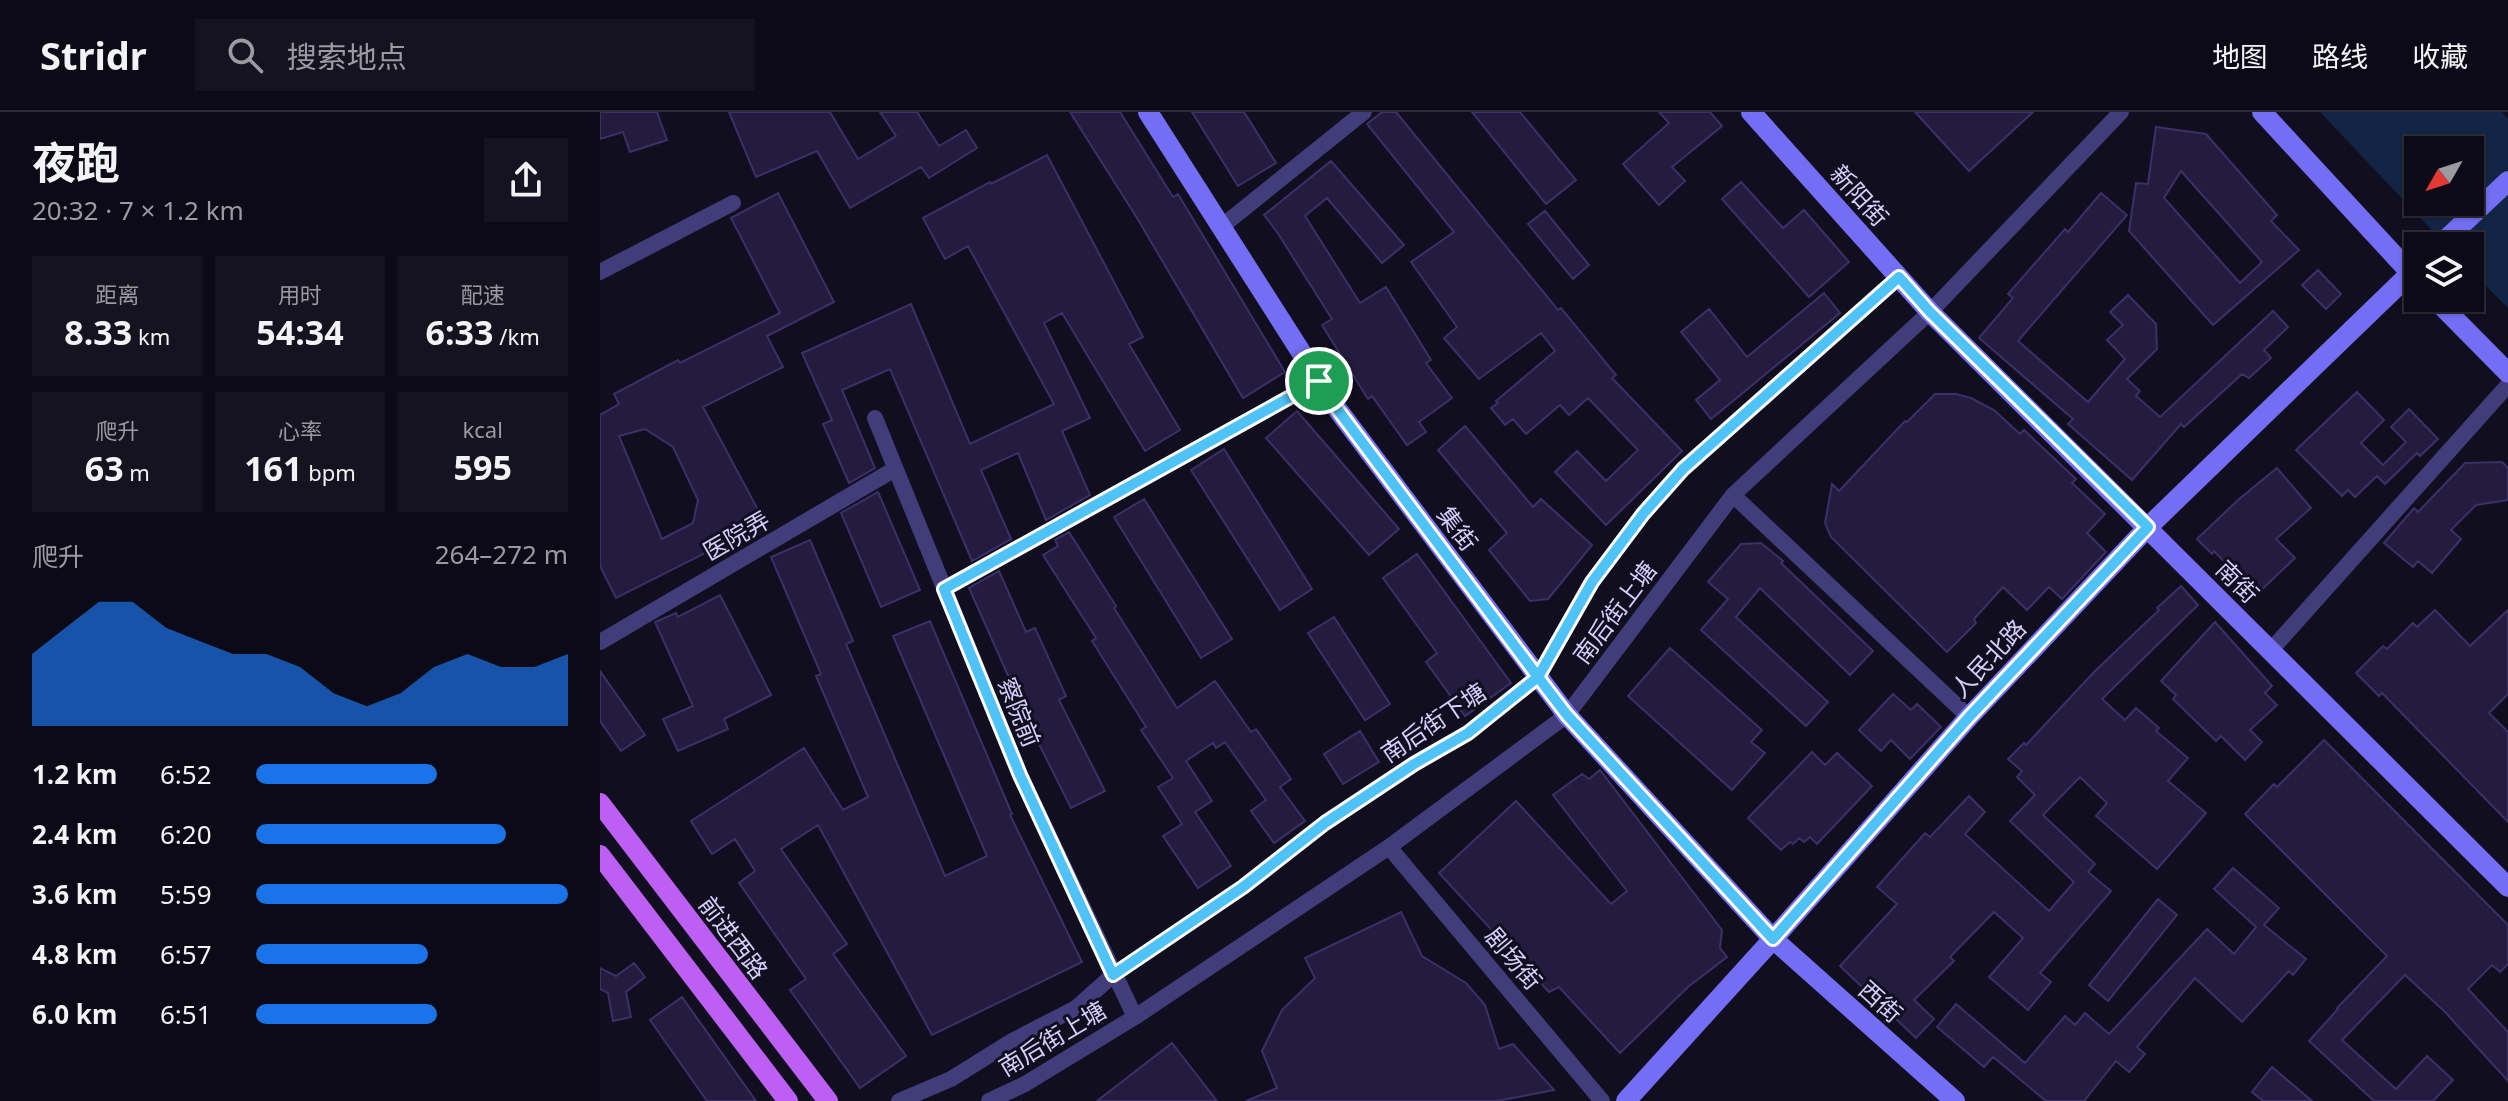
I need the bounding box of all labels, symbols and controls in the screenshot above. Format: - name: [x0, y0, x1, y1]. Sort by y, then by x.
- search box: [195, 19, 755, 91]
- text: Stridr: [40, 29, 147, 81]
- icon: search: [223, 33, 267, 77]
- text: 搜索地点: [287, 36, 407, 77]
- text: 地图: [2212, 37, 2268, 75]
- text: 路线: [2312, 37, 2368, 75]
- text: 收藏: [2412, 37, 2468, 75]
- text: 夜跑: [32, 132, 120, 192]
- north arrow: [2404, 136, 2484, 216]
- map controls: [2404, 136, 2484, 312]
- button: share: [484, 138, 568, 222]
- street label: 新阳街: [1824, 157, 1896, 233]
- text: 20:32 · 7 × 1.2 km: [32, 192, 244, 228]
- button: layers: [2404, 232, 2484, 312]
- text: 距离: [95, 279, 139, 309]
- text: 用时: [278, 279, 322, 309]
- text: 配速: [461, 279, 505, 309]
- text: 8.33: [64, 309, 132, 355]
- text: 54:34: [256, 309, 344, 355]
- text: 6:33: [426, 309, 494, 355]
- text: km: [132, 321, 170, 351]
- text: /km: [494, 321, 540, 351]
- pin: [1285, 347, 1353, 415]
- icon: arrive: [1297, 359, 1341, 403]
- text: kcal: [463, 414, 503, 444]
- text: 爬升: [95, 415, 139, 445]
- text: 心率: [278, 415, 322, 445]
- text: 595: [453, 444, 512, 490]
- text: 63: [85, 445, 124, 491]
- text: 161: [244, 445, 302, 491]
- text: m: [124, 457, 150, 487]
- text: bpm: [302, 457, 356, 487]
- street label: 集街: [1430, 499, 1486, 557]
- street label: 医院弄: [697, 503, 775, 567]
- text: 264–272 m: [435, 536, 568, 572]
- text: 爬升: [32, 538, 84, 574]
- street label: 南街: [2209, 552, 2267, 610]
- street label: 南后街上塘: [1565, 554, 1663, 670]
- street label: 人民北路: [1943, 612, 2033, 704]
- street label: 察院前: [991, 672, 1049, 752]
- street label: 南后街下塘: [1374, 675, 1492, 769]
- text: 1.2 km: [32, 756, 117, 792]
- text: 6:52: [160, 756, 212, 792]
- text: 2.4 km: [32, 816, 117, 852]
- text: 6:20: [160, 816, 212, 852]
- text: 3.6 km: [32, 876, 117, 912]
- text: 5:59: [160, 876, 212, 912]
- street label: 前进西路: [692, 889, 776, 985]
- street label: 剧场街: [1478, 920, 1550, 996]
- text: 4.8 km: [32, 936, 117, 972]
- text: 6:57: [160, 936, 212, 972]
- street label: 西街: [1852, 973, 1910, 1029]
- street label: 南后街上塘: [992, 993, 1112, 1083]
- text: 6.0 km: [32, 996, 117, 1032]
- text: 6:51: [160, 996, 212, 1032]

